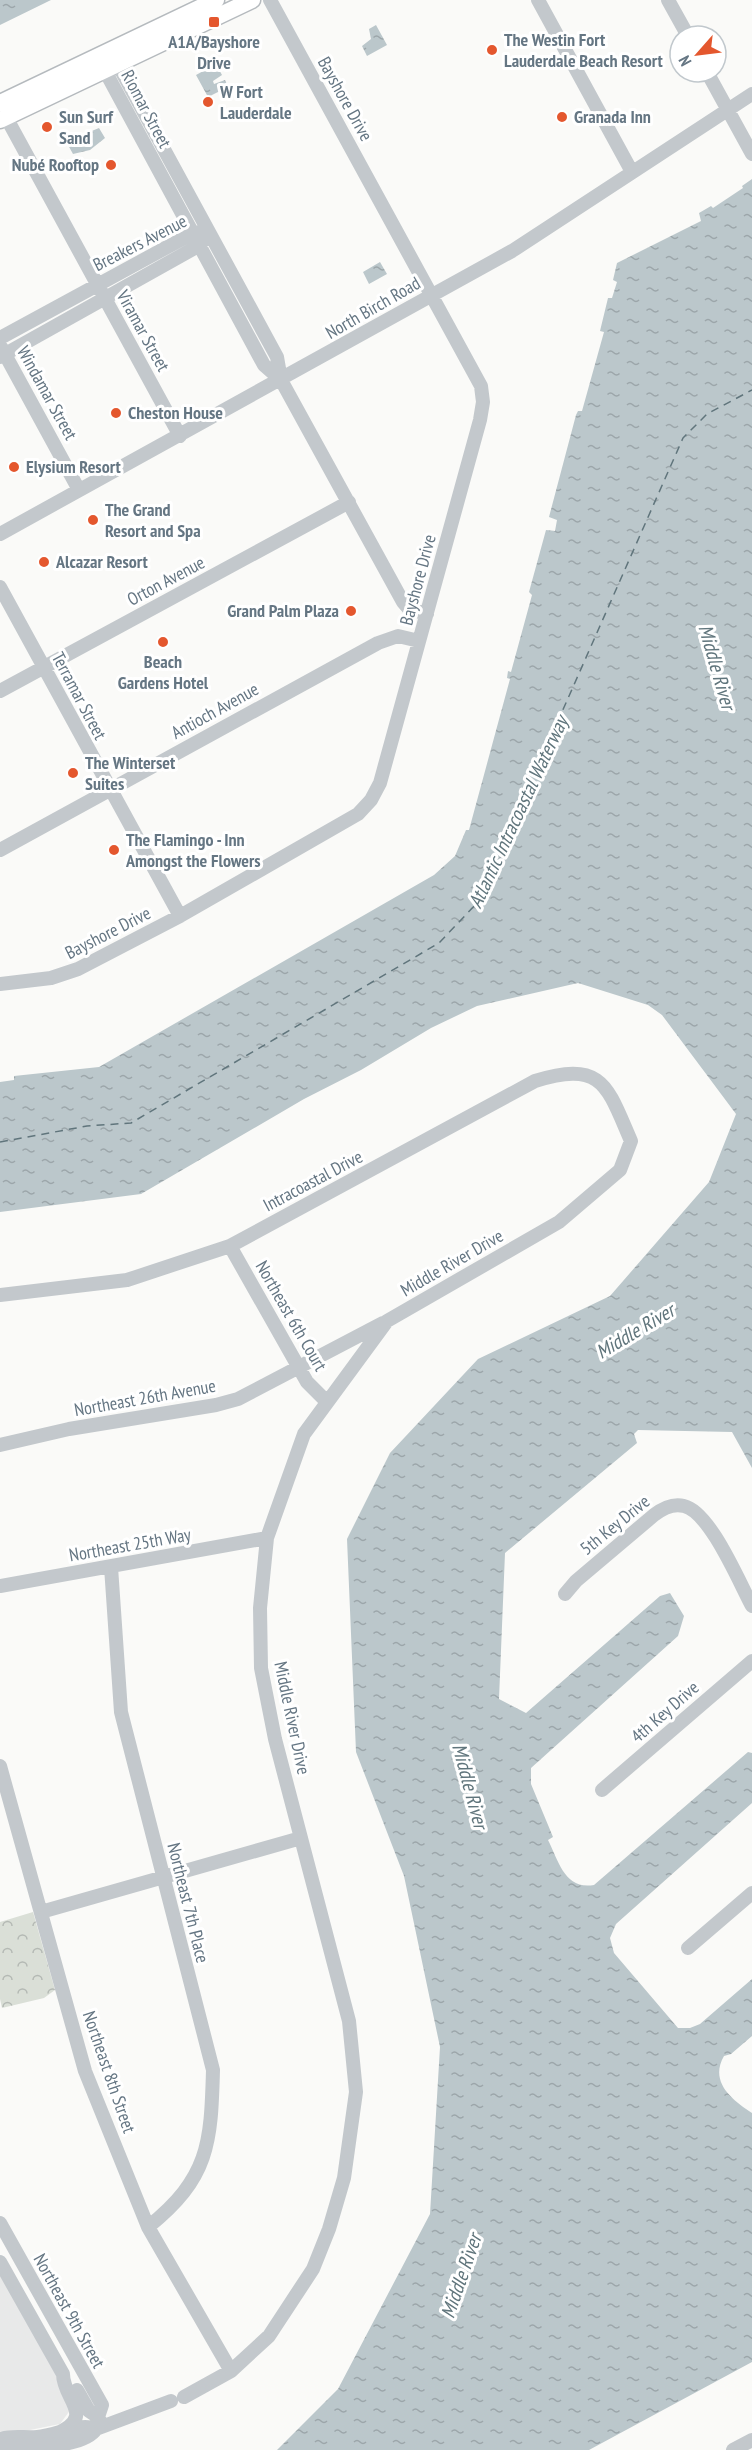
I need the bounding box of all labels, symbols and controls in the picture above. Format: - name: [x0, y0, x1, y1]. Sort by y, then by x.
- marker: A1A/Bayshore Drive: [207, 15, 221, 29]
- north arrow: [668, 24, 728, 84]
- place label: The Westin Fort Lauderdale Beach Resort: [504, 28, 663, 72]
- place label: A1A/Bayshore Drive: [167, 30, 260, 74]
- marker: The Westin Fort Lauderdale Beach Resort: [485, 43, 499, 57]
- street label: Bayshore Drive: [313, 52, 378, 145]
- text: N: [674, 53, 696, 70]
- street label: Riomar Street: [116, 66, 177, 152]
- place label: W Fort Lauderdale: [219, 80, 292, 124]
- marker: W Fort Lauderdale: [201, 95, 215, 109]
- place label: Sun Surf Sand: [59, 105, 114, 149]
- place label: Granada Inn: [574, 105, 651, 128]
- marker: Granada Inn: [555, 110, 569, 124]
- marker: Sun Surf Sand: [40, 120, 54, 134]
- place label: Nubé Rooftop: [12, 153, 99, 176]
- marker: Nubé Rooftop: [104, 158, 118, 172]
- street label: Breakers Avenue: [89, 209, 191, 276]
- street label: North Birch Road: [321, 271, 424, 344]
- street label: Viramar Street: [111, 285, 175, 375]
- street label: Windamar Street: [12, 342, 83, 444]
- place label: Cheston House: [128, 401, 223, 424]
- marker: Cheston House: [109, 406, 123, 420]
- place label: Elysium Resort: [26, 455, 121, 478]
- marker: Elysium Resort: [7, 460, 21, 474]
- place label: The Grand Resort and Spa: [105, 498, 201, 542]
- marker: The Grand Resort and Spa: [86, 513, 100, 527]
- street label: Bayshore Drive: [394, 532, 441, 628]
- place label: Alcazar Resort: [55, 550, 148, 573]
- street label: Orton Avenue: [123, 551, 209, 611]
- marker: Alcazar Resort: [37, 555, 51, 569]
- place label: Grand Palm Plaza: [227, 599, 339, 622]
- marker: Grand Palm Plaza: [344, 604, 358, 618]
- water label: Middle River: [693, 622, 742, 715]
- marker: Beach Gardens Hotel: [156, 635, 170, 649]
- street label: Terramar Street: [47, 648, 112, 743]
- place label: Beach Gardens Hotel: [118, 650, 209, 694]
- street label: Antioch Avenue: [167, 677, 262, 744]
- water label: Atlantic Intracoastal Waterway: [462, 710, 575, 912]
- place label: The Winterset Suites: [85, 751, 176, 795]
- marker: The Winterset Suites: [66, 766, 80, 780]
- place label: The Flamingo - Inn Amongst the Flowers: [125, 828, 261, 872]
- marker: The Flamingo - Inn Amongst the Flowers: [107, 843, 121, 857]
- street label: Bayshore Drive: [61, 901, 154, 964]
- street label: Intracoastal Drive: [259, 1145, 366, 1216]
- street label: Middle River Drive: [396, 1224, 507, 1301]
- street label: Northeast 6th Court: [251, 1256, 332, 1375]
- water label: Middle River: [591, 1296, 681, 1365]
- street label: Northeast 26th Avenue: [72, 1374, 217, 1421]
- street label: 5th Key Drive: [575, 1490, 654, 1560]
- street label: Northeast 25th Way: [67, 1522, 193, 1567]
- street label: Middle River Drive: [269, 1659, 316, 1776]
- street label: 4th Key Drive: [626, 1676, 703, 1747]
- water label: Middle River: [446, 1741, 494, 1834]
- street label: Northeast 7th Place: [162, 1840, 215, 1965]
- street label: Northeast 8th Street: [78, 2008, 141, 2136]
- water label: Middle River: [435, 2228, 488, 2321]
- street label: Northeast 9th Street: [29, 2250, 110, 2372]

